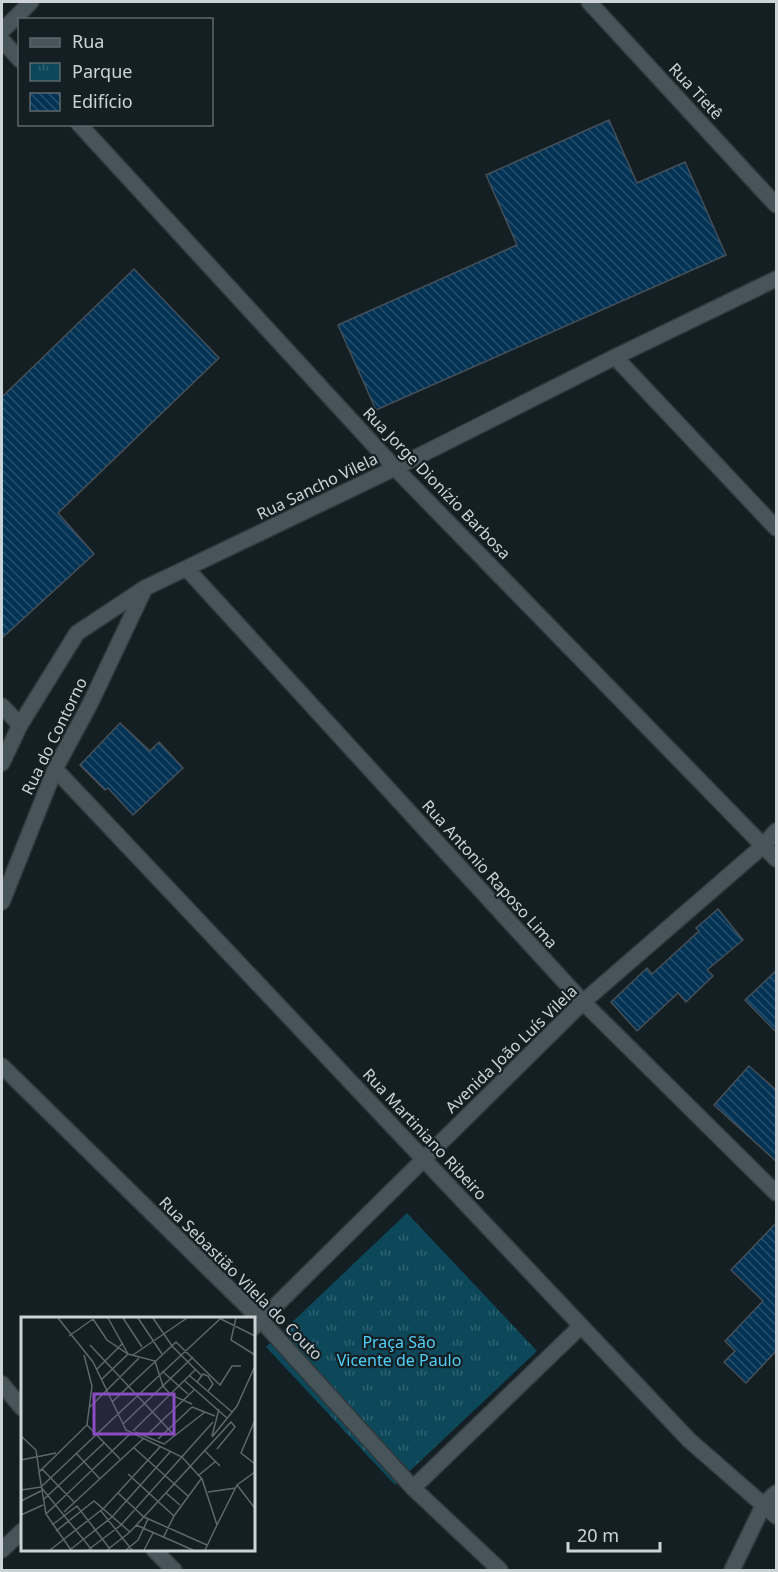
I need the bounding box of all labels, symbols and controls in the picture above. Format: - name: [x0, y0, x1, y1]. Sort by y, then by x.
- legend: [18, 18, 213, 126]
- text: Rua: [72, 29, 104, 53]
- street label: Rua Tietê: [664, 58, 728, 124]
- text: Parque: [72, 59, 132, 83]
- text: Edifício: [72, 89, 133, 113]
- street label: Rua Jorge Dionízio Barbosa: [358, 402, 516, 564]
- street label: Rua Sancho Vilela: [253, 447, 381, 525]
- street label: Rua do Contorno: [16, 674, 92, 798]
- street label: Rua Antonio Raposo Lima: [417, 795, 563, 953]
- street label: Avenida João Luís Vilela: [440, 980, 582, 1118]
- street label: Rua Martiniano Ribeiro: [358, 1063, 492, 1205]
- street label: Rua Sebastião Vilela do Couto: [154, 1191, 328, 1365]
- inset map: [21, 1317, 255, 1551]
- park label: Praça São Vicente de Paulo: [337, 1331, 461, 1371]
- scale bar: [568, 1515, 660, 1553]
- text: 20 m: [577, 1523, 619, 1547]

